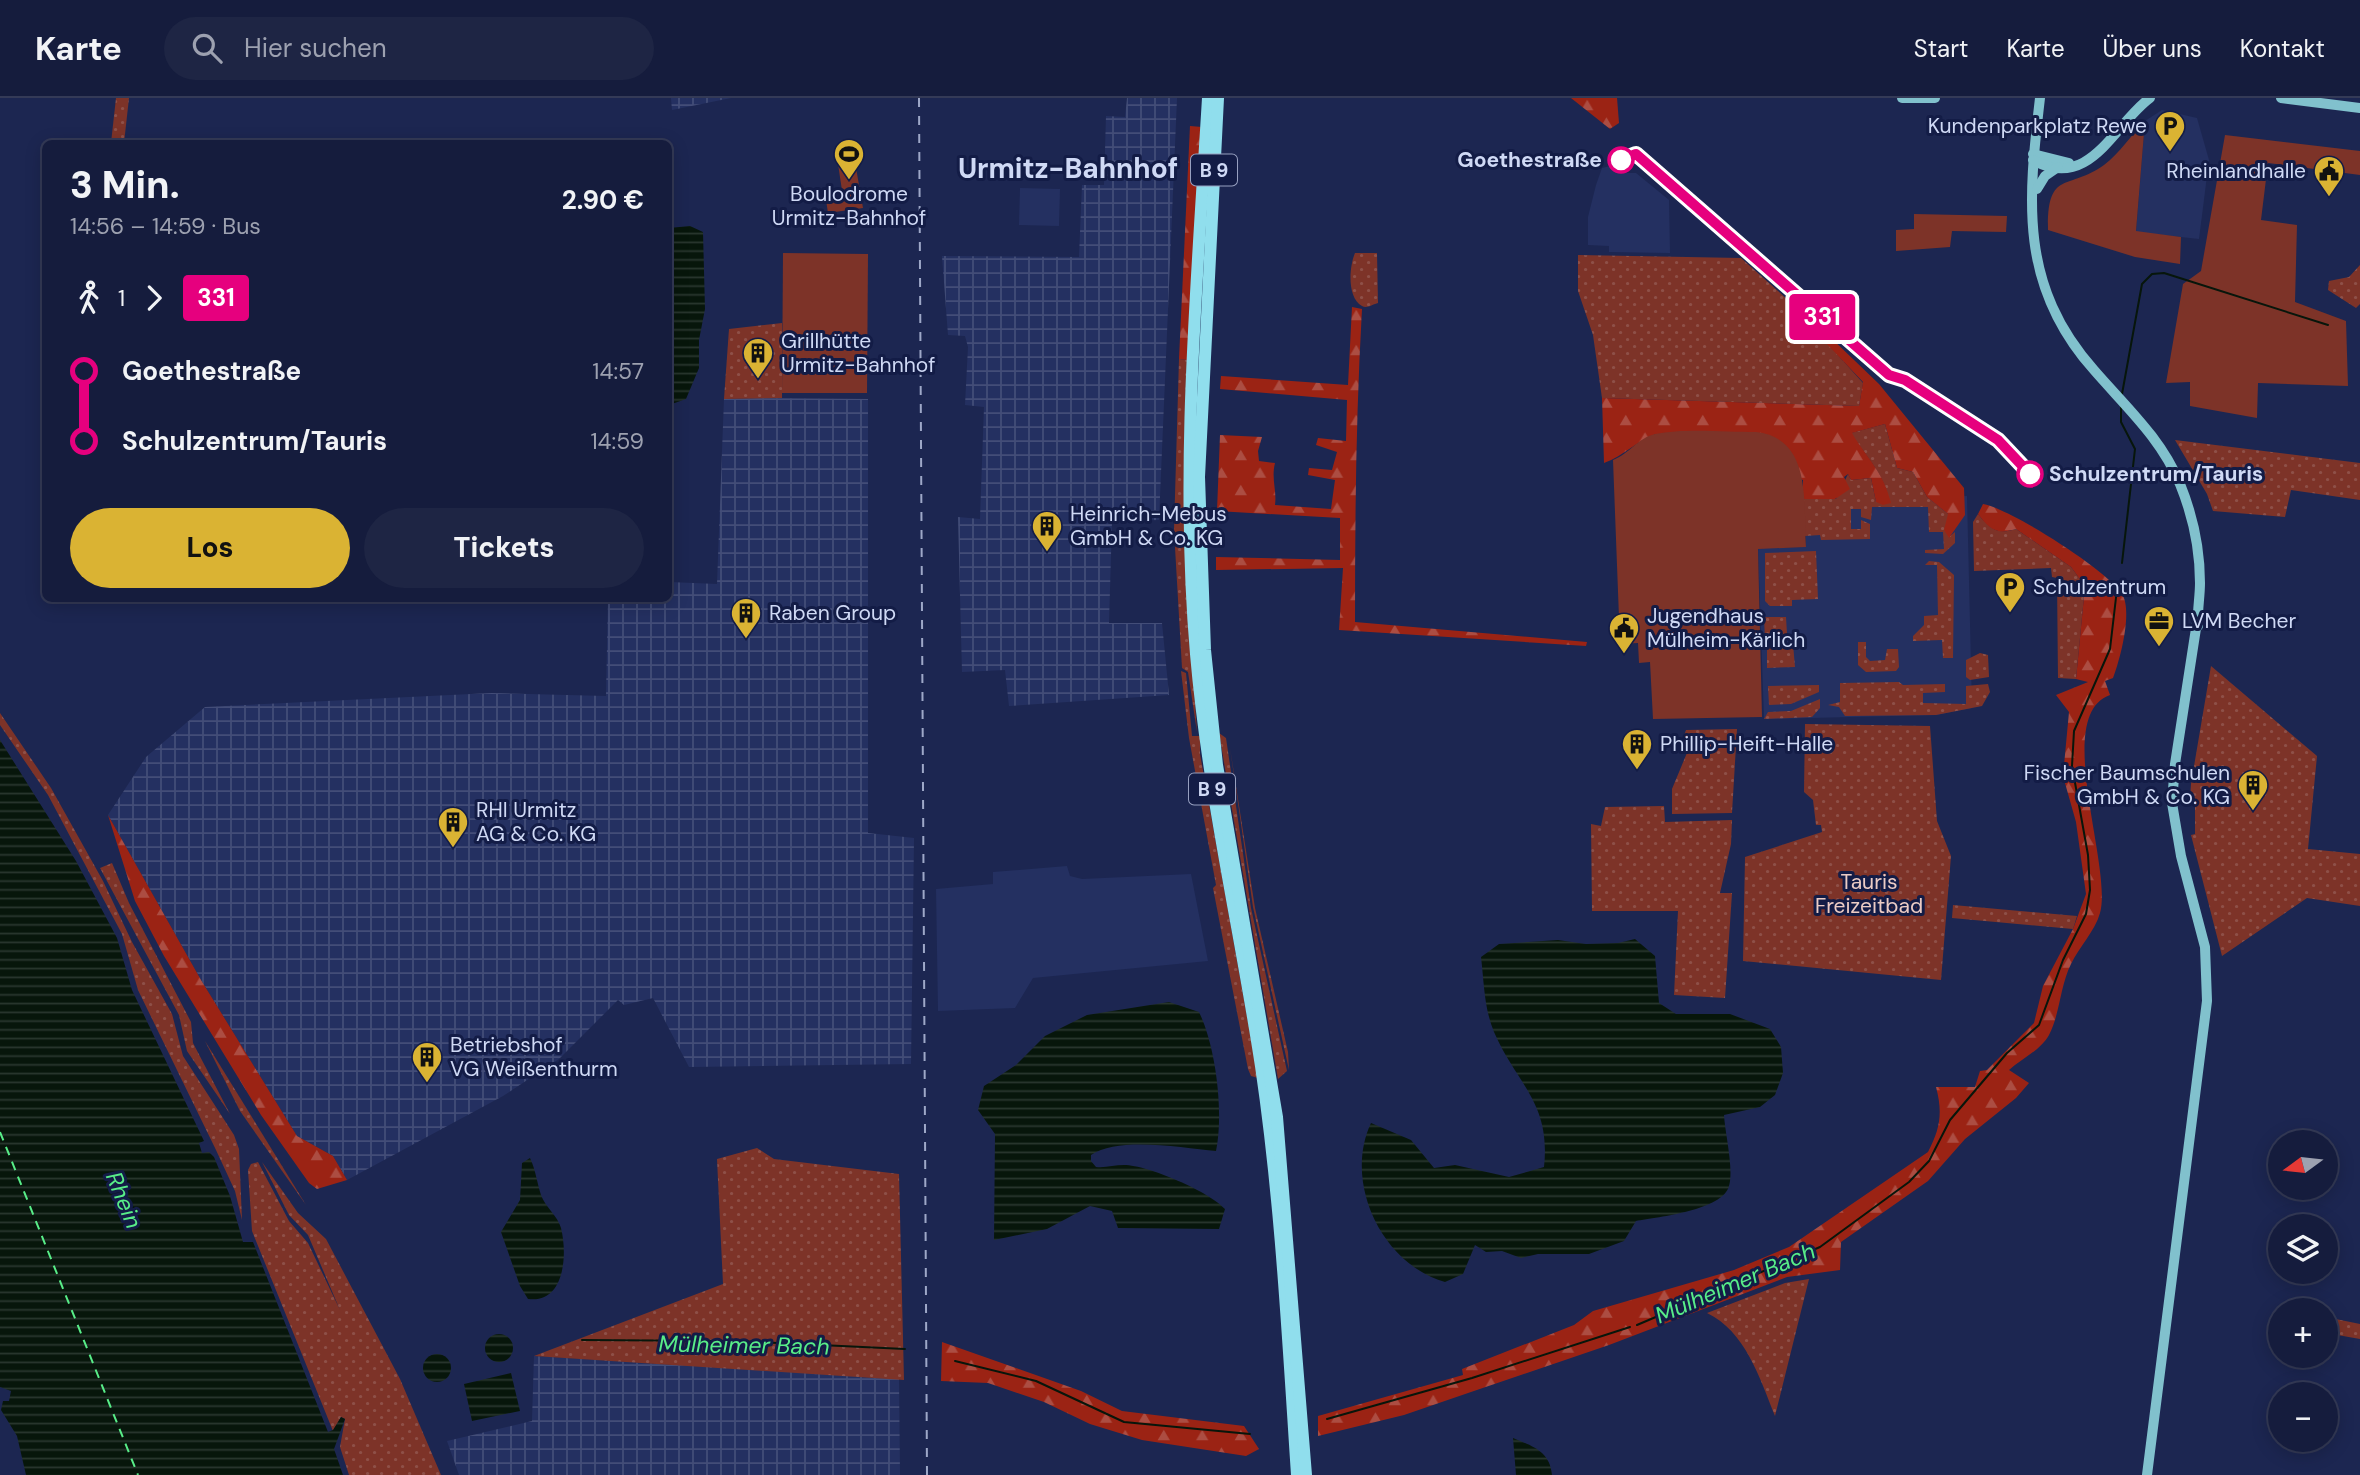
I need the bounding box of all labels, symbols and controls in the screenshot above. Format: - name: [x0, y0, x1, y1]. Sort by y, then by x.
- search box: [164, 17, 654, 80]
- text: Karte: [35, 27, 122, 70]
- icon: search: [188, 29, 226, 67]
- text: Hier suchen: [244, 31, 387, 65]
- text: Start: [1914, 33, 1968, 64]
- text: Karte: [2006, 33, 2065, 64]
- text: Über uns: [2103, 33, 2202, 64]
- text: Kontakt: [2240, 33, 2325, 64]
- parking icon: Kundenparkplatz Rewe: [2153, 109, 2187, 153]
- place label: Kundenparkplatz Rewe: [1928, 112, 2147, 140]
- sports icon: Boulodrome Urmitz-Bahnhof: [832, 137, 866, 181]
- place label: Goethestraße: [1457, 146, 1602, 174]
- marker: Goethestraße: [1608, 147, 1634, 173]
- district label: Urmitz-Bahnhof: [958, 150, 1178, 187]
- public building icon: Rheinlandhalle: [2312, 154, 2346, 198]
- road number: B 9: [1191, 155, 1237, 186]
- place label: Rheinlandhalle: [2166, 157, 2306, 185]
- text: 3 Min.: [70, 160, 180, 210]
- place label: Boulodrome Urmitz-Bahnhof: [772, 180, 926, 232]
- text: 2.90 €: [562, 183, 644, 217]
- text: 14:56 – 14:59 · Bus: [70, 211, 261, 241]
- icon: walk: [70, 279, 108, 317]
- icon: forward: [135, 279, 173, 317]
- text: 331: [197, 282, 235, 313]
- text: 1: [118, 283, 125, 313]
- line badge: 331: [1782, 294, 1862, 340]
- text: 331: [1803, 301, 1841, 332]
- place label: Grillhütte Urmitz-Bahnhof: [781, 327, 935, 379]
- building icon: Grillhütte Urmitz-Bahnhof: [741, 336, 775, 380]
- text: Goethestraße: [122, 354, 301, 388]
- text: 14:57: [592, 356, 644, 386]
- text: Schulzentrum/Tauris: [122, 424, 387, 458]
- text: 14:59: [590, 426, 644, 456]
- place label: Schulzentrum/Tauris: [2049, 460, 2263, 488]
- marker: Schulzentrum/Tauris: [2017, 461, 2043, 487]
- place label: Heinrich-Mebus GmbH & Co. KG: [1070, 500, 1227, 552]
- button: Los: [70, 508, 350, 588]
- button: Tickets: [364, 508, 644, 588]
- building icon: Heinrich-Mebus GmbH & Co. KG: [1030, 509, 1064, 553]
- parking icon: Schulzentrum: [1993, 570, 2027, 614]
- place label: Schulzentrum: [2033, 573, 2166, 601]
- building icon: Raben Group: [729, 596, 763, 640]
- place label: Raben Group: [769, 599, 896, 627]
- place label: Jugendhaus Mülheim-Kärlich: [1647, 602, 1805, 654]
- office icon: LVM Becher: [2142, 604, 2176, 648]
- place label: LVM Becher: [2182, 607, 2296, 635]
- public building icon: Jugendhaus Mülheim-Kärlich: [1607, 611, 1641, 655]
- building icon: Phillip-Heift-Halle: [1620, 727, 1654, 771]
- place label: Phillip-Heift-Halle: [1660, 730, 1833, 758]
- place label: Fischer Baumschulen GmbH & Co. KG: [2024, 759, 2230, 811]
- building icon: Fischer Baumschulen GmbH & Co. KG: [2236, 768, 2270, 812]
- road number: B 9: [1189, 774, 1235, 804]
- place label: RHI Urmitz AG & Co. KG: [476, 796, 596, 848]
- building icon: RHI Urmitz AG & Co. KG: [436, 805, 470, 849]
- park label: Tauris Freizeitbad: [1815, 868, 1923, 920]
- place label: Betriebshof VG Weißenthurm: [450, 1031, 618, 1083]
- building icon: Betriebshof VG Weißenthurm: [410, 1040, 444, 1084]
- north arrow: [2268, 1130, 2338, 1200]
- map controls: [2268, 1130, 2338, 1452]
- water label: Rhein: [99, 1167, 149, 1233]
- button: layers: [2268, 1214, 2338, 1284]
- water label: Mülheimer Bach: [1650, 1236, 1820, 1330]
- button: +: [2268, 1298, 2338, 1368]
- water label: Mülheimer Bach: [658, 1329, 830, 1361]
- button: −: [2268, 1382, 2338, 1452]

